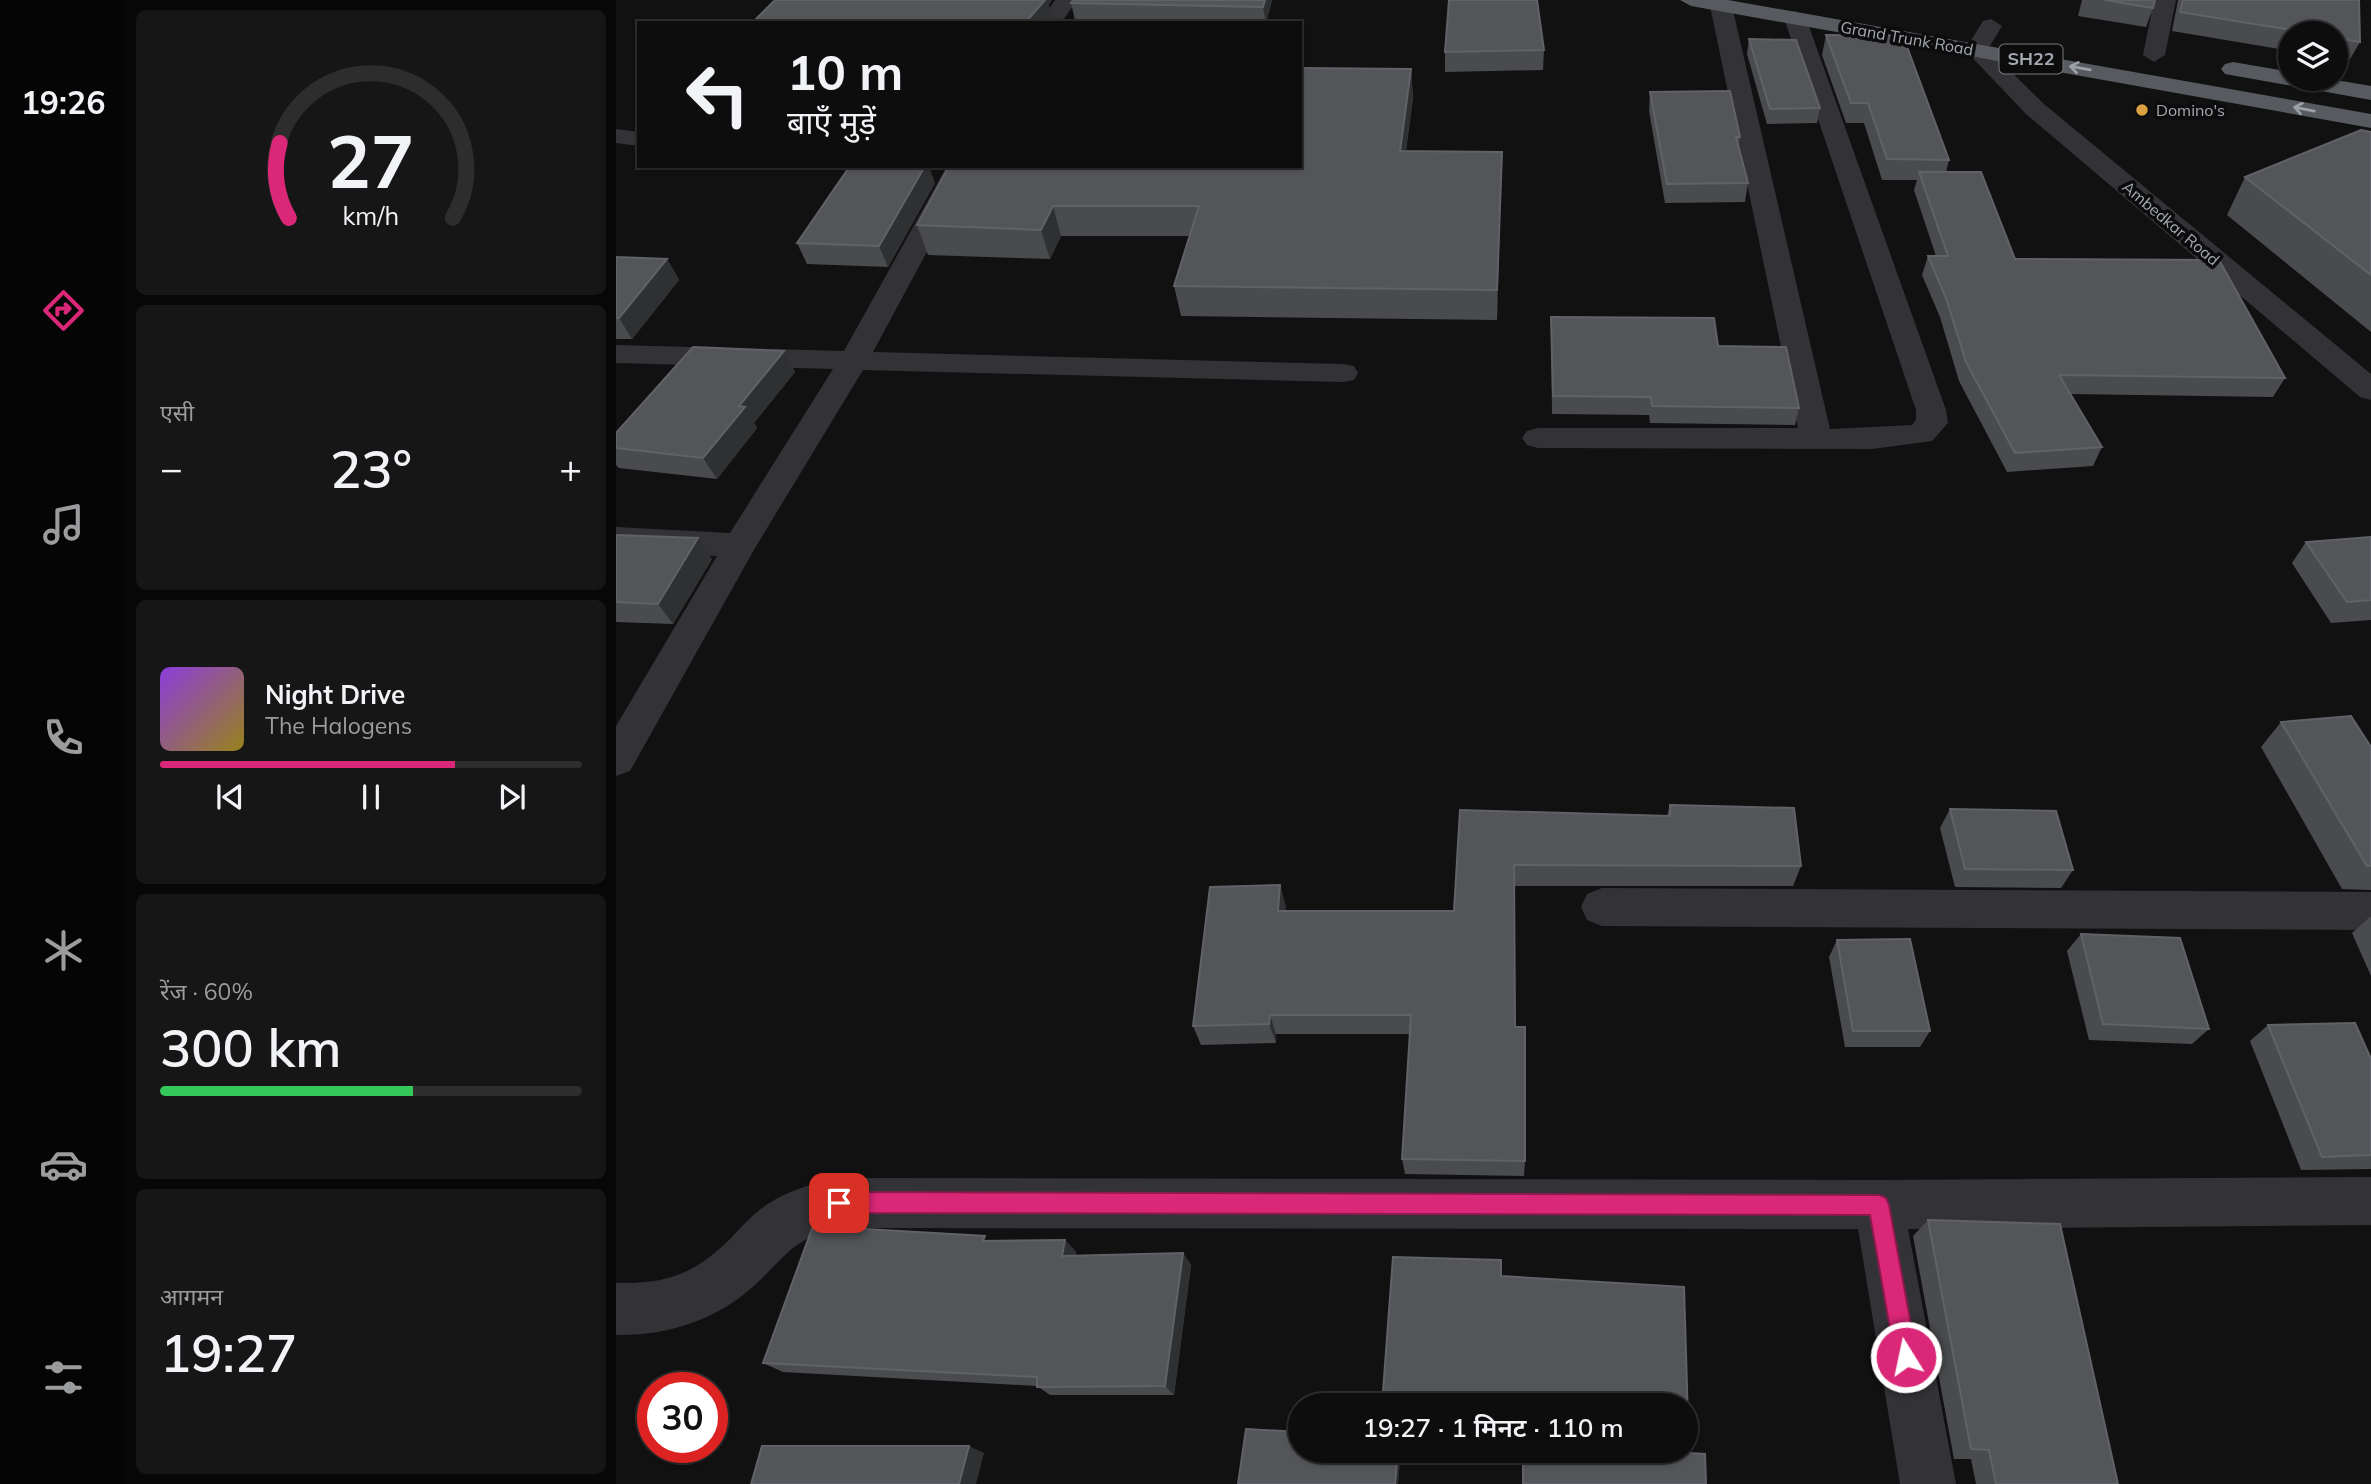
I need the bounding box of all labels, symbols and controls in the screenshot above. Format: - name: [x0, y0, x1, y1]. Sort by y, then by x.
- street label: Grand Trunk Road: [1839, 16, 1975, 60]
- map controls: [2278, 21, 2348, 91]
- button: layers: [2278, 21, 2348, 91]
- text: 10 m: [787, 41, 903, 102]
- road number: SH22: [2000, 44, 2062, 74]
- icon: left: [672, 49, 763, 140]
- one-way arrow: [2069, 61, 2092, 74]
- text: 19:26: [21, 82, 105, 122]
- place label: Domino's: [2156, 100, 2225, 120]
- text: बाएँ मुड़ें: [787, 102, 876, 142]
- marker: Domino's: [2134, 102, 2150, 118]
- one-way arrow: [2293, 102, 2316, 115]
- text: 27: [327, 116, 415, 207]
- street label: Ambedkar Road: [2118, 177, 2224, 269]
- text: km/h: [343, 200, 399, 231]
- icon: directions: [39, 286, 88, 335]
- text: एसी: [160, 398, 194, 427]
- text: 23°: [330, 436, 412, 501]
- text: −: [160, 444, 183, 492]
- text: +: [559, 444, 582, 492]
- icon: music: [39, 500, 88, 549]
- text: Night Drive: [265, 678, 405, 711]
- text: The Halogens: [265, 711, 412, 740]
- icon: phone: [39, 713, 88, 762]
- icon: previous: [211, 778, 249, 816]
- icon: pause: [352, 778, 390, 816]
- icon: next: [493, 778, 531, 816]
- icon: climate: [39, 926, 88, 975]
- text: रेंज · 60%: [160, 977, 253, 1006]
- text: 300 km: [160, 1015, 341, 1080]
- icon: car: [39, 1140, 88, 1189]
- pin: [809, 1173, 869, 1233]
- icon: arrive: [820, 1184, 858, 1222]
- text: आगमन: [160, 1282, 223, 1311]
- text: 19:27: [160, 1320, 297, 1385]
- position arrow: [1869, 1320, 1943, 1394]
- icon: filters: [39, 1353, 88, 1402]
- speed limit sign: 30: [637, 1372, 728, 1463]
- text: 19:27 · 1 मिनट · 110 m: [1363, 1411, 1623, 1444]

